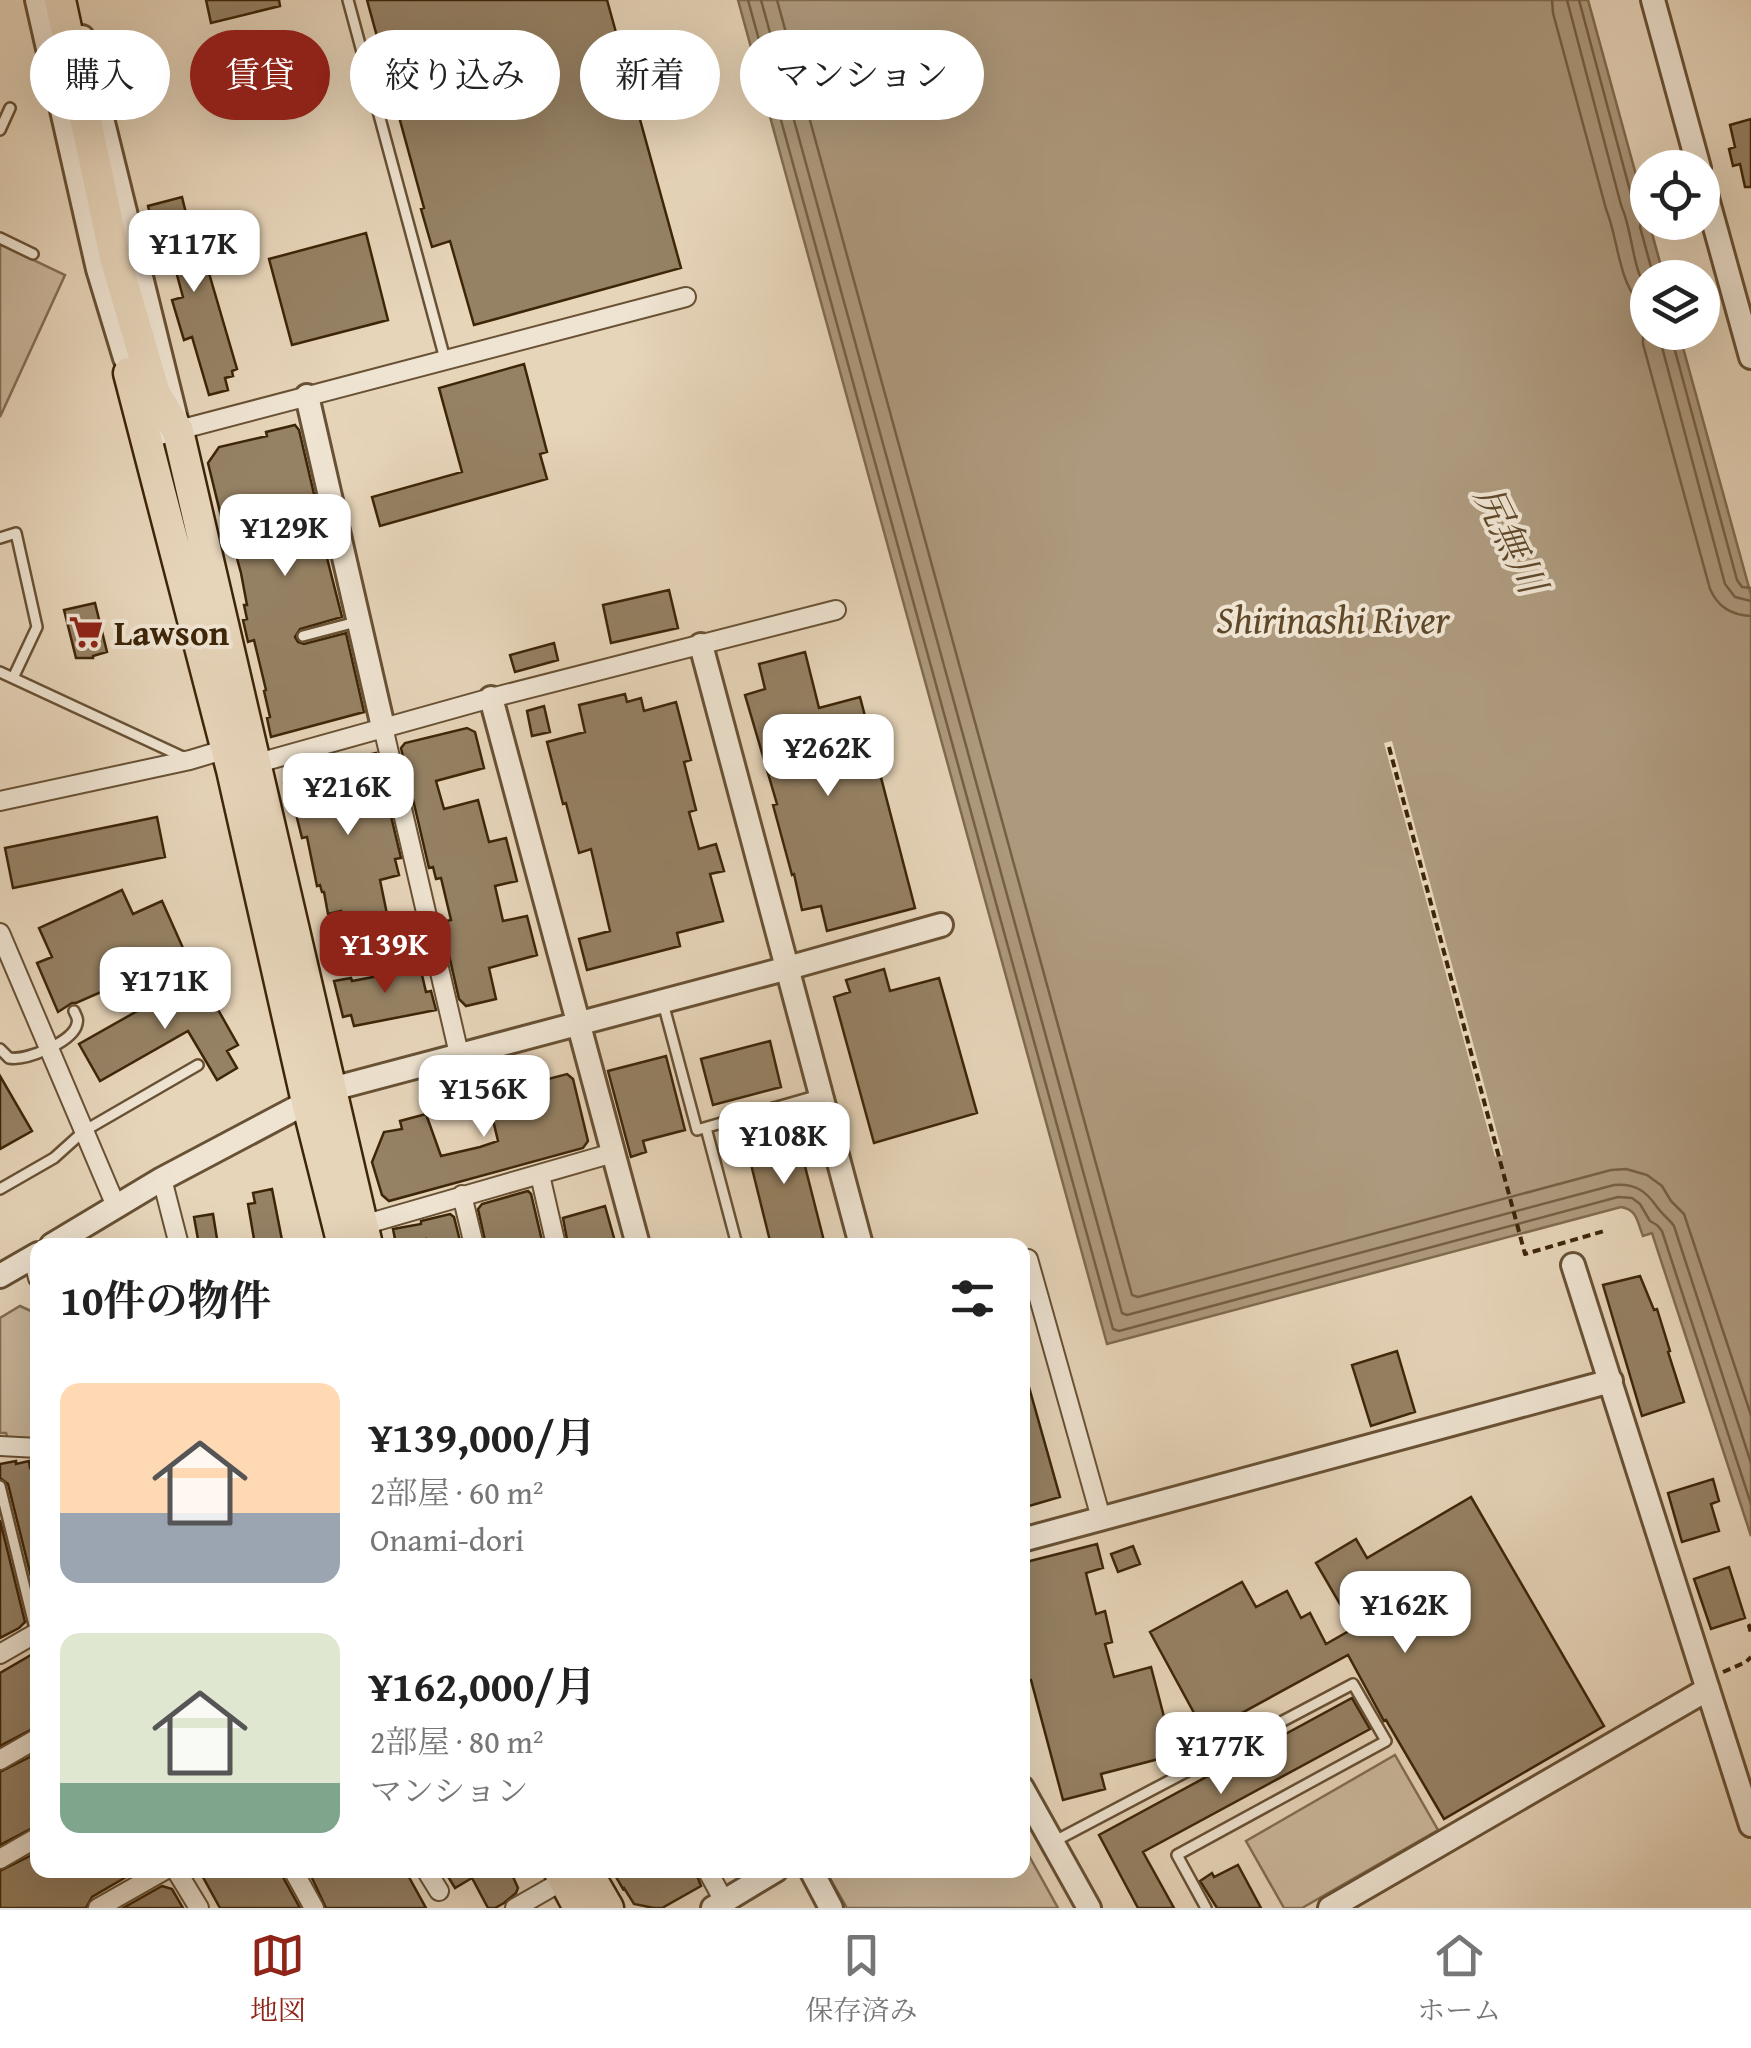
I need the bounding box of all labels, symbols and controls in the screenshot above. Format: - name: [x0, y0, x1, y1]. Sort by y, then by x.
- chip: 購入: [30, 30, 170, 120]
- chip: 賃貸: [190, 30, 330, 120]
- chip: 絞り込み: [350, 30, 560, 120]
- chip: 新着: [580, 30, 720, 120]
- chip: マンション: [740, 30, 984, 120]
- map controls: [1630, 150, 1720, 350]
- button: locate: [1630, 150, 1720, 240]
- pin: ¥117K: [124, 210, 264, 295]
- text: ¥117K: [151, 219, 237, 266]
- button: layers: [1630, 260, 1720, 350]
- water label: 尻無川: [1461, 475, 1563, 606]
- pin: ¥129K: [215, 494, 355, 579]
- text: ¥129K: [242, 503, 328, 550]
- water label: Shirinashi River: [1216, 591, 1452, 647]
- place label: Lawson: [114, 607, 230, 658]
- supermarket icon: Lawson: [67, 613, 105, 651]
- pin: ¥262K: [758, 714, 898, 799]
- text: ¥262K: [785, 723, 871, 770]
- pin: ¥216K: [278, 753, 418, 838]
- text: ¥216K: [305, 762, 391, 809]
- pin: ¥139K: [315, 911, 455, 996]
- text: ¥139K: [342, 920, 428, 967]
- pin: ¥171K: [95, 947, 235, 1032]
- text: ¥171K: [122, 956, 208, 1003]
- pin: ¥156K: [414, 1055, 554, 1140]
- text: ¥156K: [441, 1064, 527, 1111]
- pin: ¥108K: [714, 1102, 854, 1187]
- text: ¥108K: [741, 1111, 827, 1158]
- text: 10件の物件: [60, 1269, 272, 1330]
- icon: filters: [945, 1271, 1000, 1326]
- text: ¥139,000/月: [370, 1406, 596, 1467]
- icon: home: [140, 1423, 260, 1543]
- text: 2部屋 · 60 m²: [370, 1469, 544, 1516]
- text: Onami-dori: [370, 1516, 524, 1563]
- pin: ¥162K: [1335, 1571, 1475, 1656]
- text: ¥162K: [1362, 1580, 1448, 1627]
- text: ¥162,000/月: [370, 1655, 596, 1716]
- icon: home: [140, 1673, 260, 1793]
- pin: ¥177K: [1151, 1712, 1291, 1797]
- text: 2部屋 · 80 m²: [370, 1718, 544, 1765]
- text: ¥177K: [1178, 1721, 1264, 1768]
- text: マンション: [370, 1767, 529, 1814]
- tab: 地図: [250, 1928, 306, 2030]
- tab: 保存済み: [805, 1928, 917, 2030]
- tab: ホーム: [1417, 1928, 1501, 2030]

